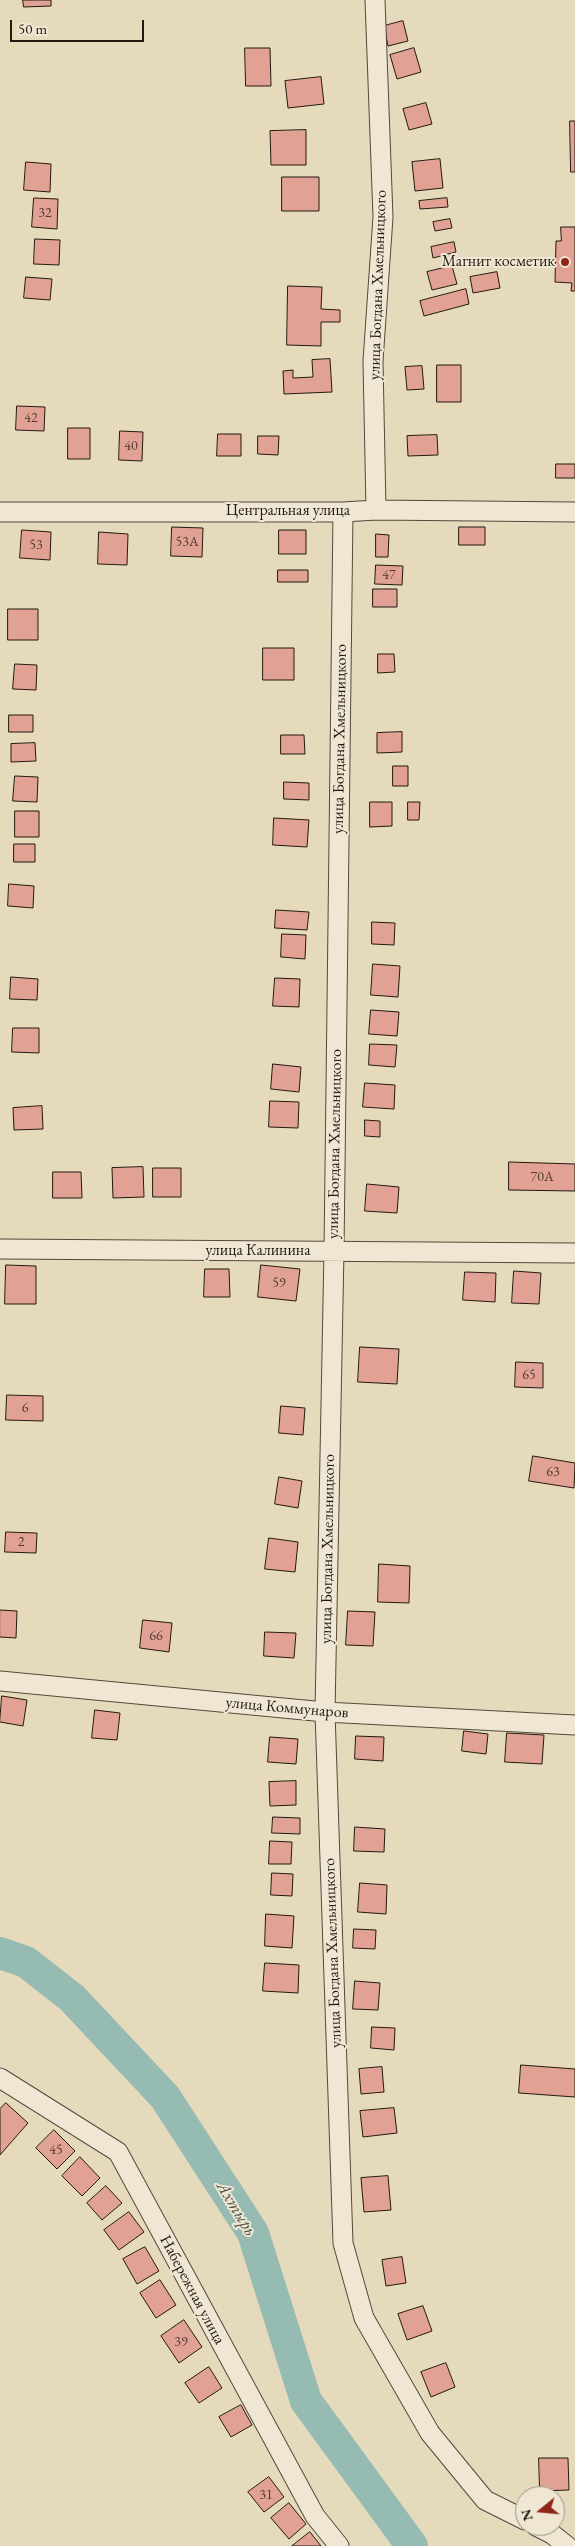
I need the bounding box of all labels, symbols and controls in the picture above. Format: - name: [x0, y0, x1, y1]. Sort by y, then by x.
- scale bar: [12, 10, 146, 42]
- text: 50 m: [18, 19, 47, 38]
- street label: улица Богдана Хмельницкого: [365, 190, 391, 380]
- house number: 32: [38, 205, 52, 221]
- place label: Магнит косметик: [442, 252, 555, 272]
- marker: Магнит косметик: [559, 256, 571, 268]
- house number: 42: [24, 410, 38, 426]
- house number: 40: [124, 438, 138, 454]
- street label: Центральная улица: [226, 501, 350, 521]
- house number: 53А: [175, 534, 199, 550]
- house number: 53: [29, 537, 43, 553]
- house number: 47: [382, 567, 396, 583]
- street label: улица Богдана Хмельницкого: [329, 644, 351, 834]
- street label: улица Богдана Хмельницкого: [324, 1049, 346, 1239]
- house number: 70А: [530, 1169, 554, 1185]
- street label: улица Калинина: [205, 1241, 311, 1261]
- house number: 59: [272, 1275, 286, 1291]
- house number: 65: [522, 1367, 536, 1383]
- house number: 6: [22, 1400, 28, 1416]
- street label: улица Богдана Хмельницкого: [317, 1454, 339, 1644]
- house number: 63: [546, 1464, 560, 1480]
- house number: 2: [18, 1534, 24, 1550]
- house number: 66: [149, 1628, 163, 1644]
- street label: улица Коммунаров: [225, 1693, 349, 1723]
- street label: улица Богдана Хмельницкого: [320, 1858, 346, 2048]
- house number: 45: [49, 2142, 63, 2158]
- water label: Ахтырь: [211, 2178, 261, 2240]
- street label: Набережная улица: [155, 2232, 229, 2348]
- house number: 39: [174, 2334, 188, 2350]
- north arrow: [515, 2486, 565, 2536]
- house number: 31: [259, 2487, 273, 2503]
- text: N: [516, 2507, 537, 2523]

